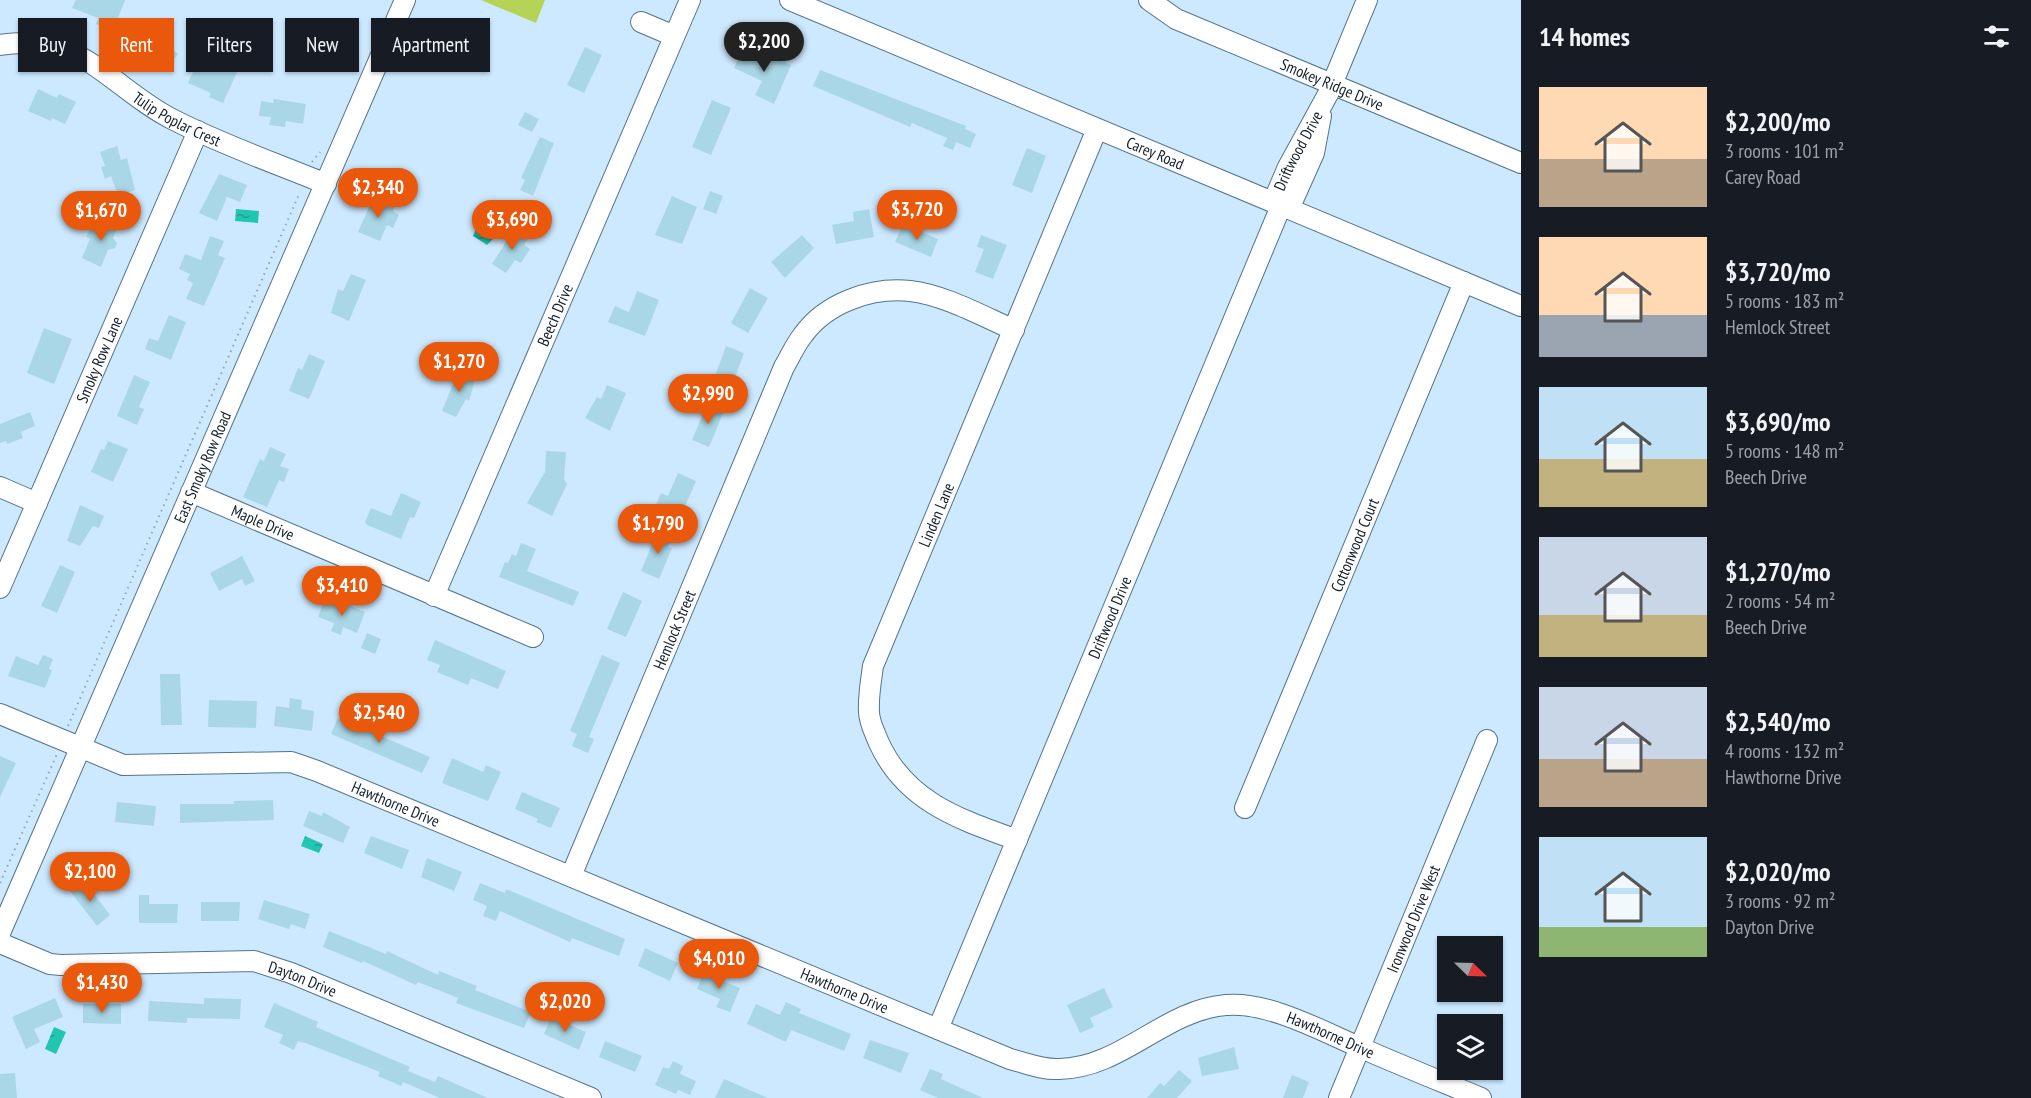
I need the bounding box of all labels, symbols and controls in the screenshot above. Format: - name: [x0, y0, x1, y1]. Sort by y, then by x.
- chip: Buy: [18, 18, 87, 72]
- chip: Rent: [99, 18, 174, 72]
- chip: Filters: [186, 18, 273, 72]
- chip: New: [285, 18, 359, 72]
- chip: Apartment: [371, 18, 490, 72]
- text: 14 homes: [1539, 20, 1630, 53]
- icon: filters: [1980, 20, 2013, 53]
- pin: $2,200: [715, 22, 813, 73]
- text: $2,200: [738, 28, 790, 54]
- street label: Smokey Ridge Drive: [1277, 54, 1386, 114]
- street label: Tulip Poplar Crest: [129, 87, 224, 151]
- text: $2,200/mo: [1725, 105, 1831, 138]
- street label: Driftwood Drive: [1269, 107, 1327, 194]
- icon: home: [1587, 111, 1659, 183]
- street label: Carey Road: [1123, 132, 1187, 174]
- text: 3 rooms · 101 m²: [1725, 138, 1844, 164]
- text: Carey Road: [1725, 164, 1801, 190]
- pin: $2,340: [329, 168, 427, 219]
- text: $2,340: [352, 174, 404, 200]
- pin: $3,720: [868, 190, 966, 241]
- pin: $1,670: [52, 191, 150, 242]
- text: $3,720: [891, 196, 943, 222]
- text: $1,670: [75, 197, 127, 223]
- pin: $3,690: [463, 200, 561, 251]
- text: $3,690: [486, 206, 538, 232]
- text: $3,720/mo: [1725, 255, 1831, 288]
- icon: home: [1587, 261, 1659, 333]
- street label: Beech Drive: [533, 281, 577, 349]
- text: 5 rooms · 183 m²: [1725, 288, 1844, 314]
- street label: Smoky Row Lane: [71, 313, 127, 406]
- text: Hemlock Street: [1725, 314, 1830, 340]
- pin: $1,270: [410, 342, 508, 393]
- text: $1,270: [433, 348, 485, 374]
- pin: $2,990: [659, 374, 757, 425]
- text: $2,990: [682, 380, 734, 406]
- text: $3,690/mo: [1725, 405, 1831, 438]
- street label: East Smoky Row Road: [169, 408, 235, 526]
- icon: home: [1587, 411, 1659, 483]
- text: 5 rooms · 148 m²: [1725, 438, 1844, 464]
- text: Beech Drive: [1725, 464, 1807, 490]
- street label: Linden Lane: [914, 480, 958, 550]
- street label: Cottonwood Court: [1326, 494, 1383, 595]
- street label: Maple Drive: [228, 500, 297, 545]
- pin: $1,790: [609, 504, 707, 555]
- text: $1,790: [632, 510, 684, 536]
- text: $1,270/mo: [1725, 555, 1831, 588]
- icon: home: [1587, 561, 1659, 633]
- pin: $3,410: [293, 566, 391, 617]
- text: $3,410: [316, 572, 368, 598]
- street label: Driftwood Drive: [1084, 573, 1136, 661]
- street label: Hemlock Street: [649, 586, 700, 672]
- text: 2 rooms · 54 m²: [1725, 588, 1835, 614]
- text: Beech Drive: [1725, 614, 1807, 640]
- pin: $2,540: [330, 693, 428, 744]
- text: $2,540: [353, 699, 405, 725]
- text: $2,540/mo: [1725, 705, 1831, 738]
- icon: home: [1587, 711, 1659, 783]
- text: 4 rooms · 132 m²: [1725, 738, 1844, 764]
- text: Hawthorne Drive: [1725, 764, 1842, 790]
- street label: Hawthorne Drive: [349, 777, 443, 831]
- pin: $2,100: [41, 852, 139, 903]
- text: $2,020/mo: [1725, 855, 1831, 888]
- text: $2,100: [64, 858, 116, 884]
- street label: Ironwood Drive West: [1382, 861, 1444, 975]
- icon: home: [1587, 861, 1659, 933]
- text: 3 rooms · 92 m²: [1725, 888, 1835, 914]
- text: Dayton Drive: [1725, 914, 1814, 940]
- north arrow: [1437, 936, 1503, 1002]
- map controls: [1437, 936, 1503, 1080]
- pin: $4,010: [670, 939, 768, 990]
- text: $4,010: [693, 945, 745, 971]
- street label: Dayton Drive: [266, 956, 340, 1001]
- pin: $1,430: [53, 963, 151, 1014]
- street label: Hawthorne Drive: [798, 963, 892, 1017]
- text: $1,430: [76, 969, 128, 995]
- pin: $2,020: [516, 982, 614, 1033]
- text: $2,020: [539, 988, 591, 1014]
- street label: Hawthorne Drive: [1284, 1007, 1377, 1062]
- button: layers: [1437, 1014, 1503, 1080]

